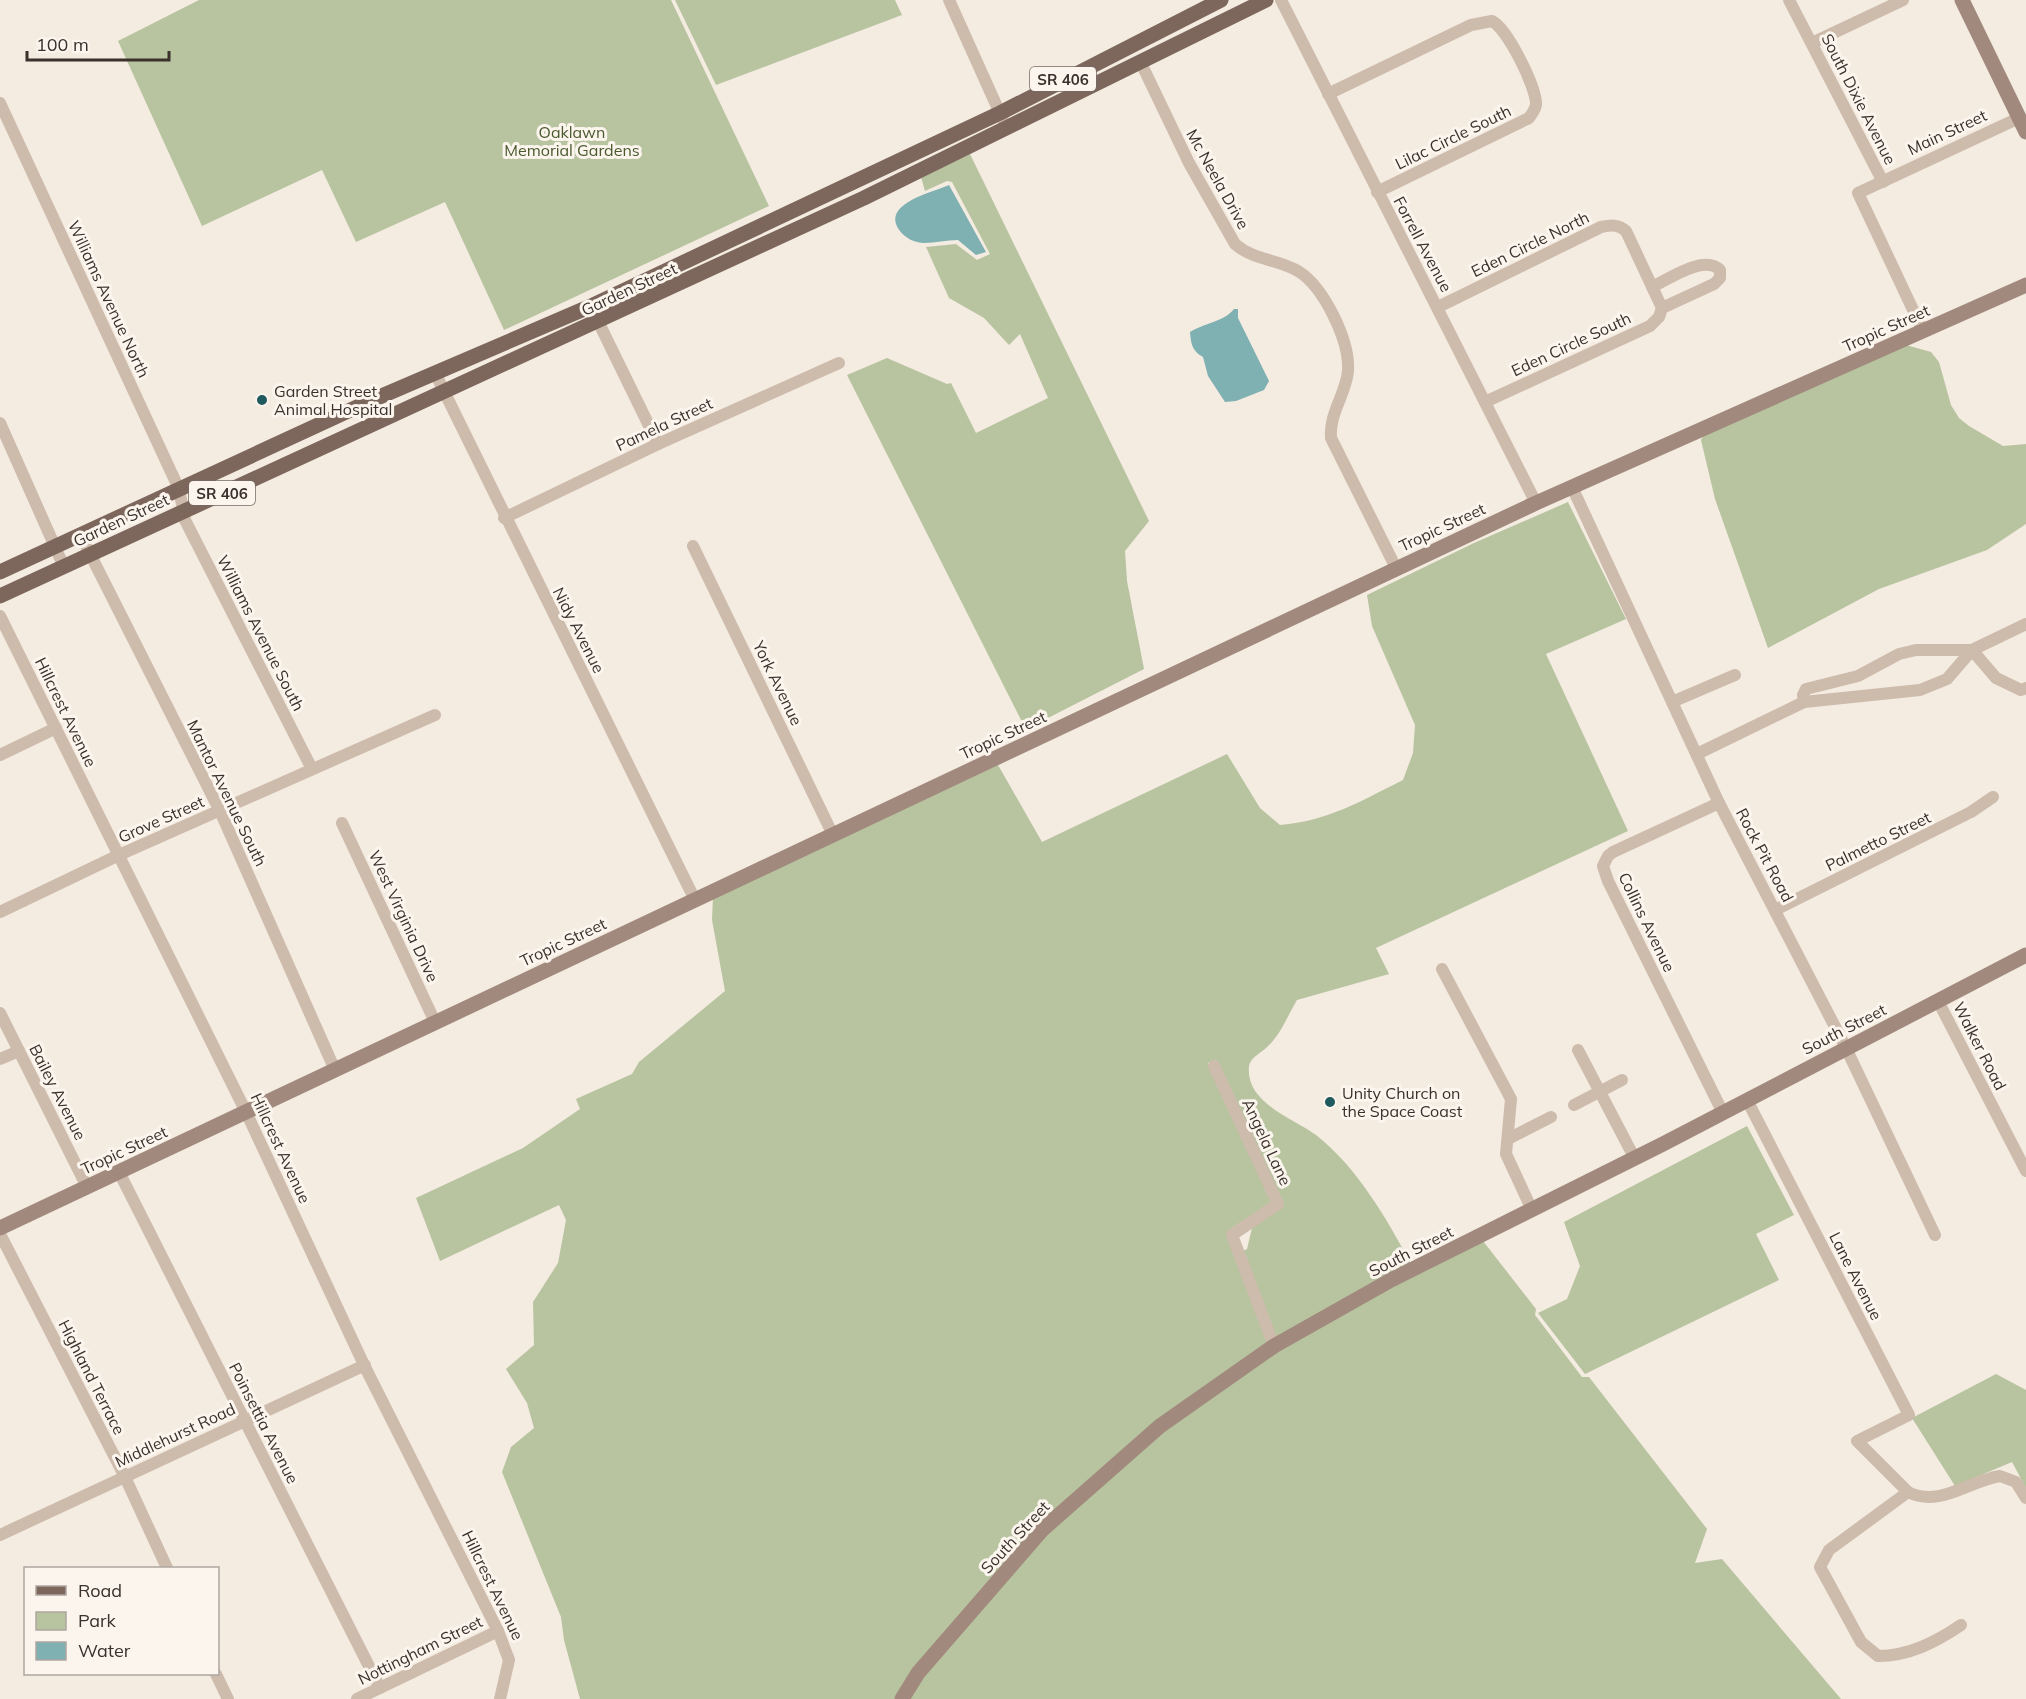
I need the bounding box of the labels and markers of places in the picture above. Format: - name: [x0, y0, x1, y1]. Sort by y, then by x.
- place label: Garden Street Animal Hospital: [274, 381, 392, 419]
- marker: Garden Street Animal Hospital: [255, 393, 269, 407]
- place label: Unity Church on the Space Coast: [1342, 1083, 1463, 1121]
- marker: Unity Church on the Space Coast: [1323, 1095, 1337, 1109]

